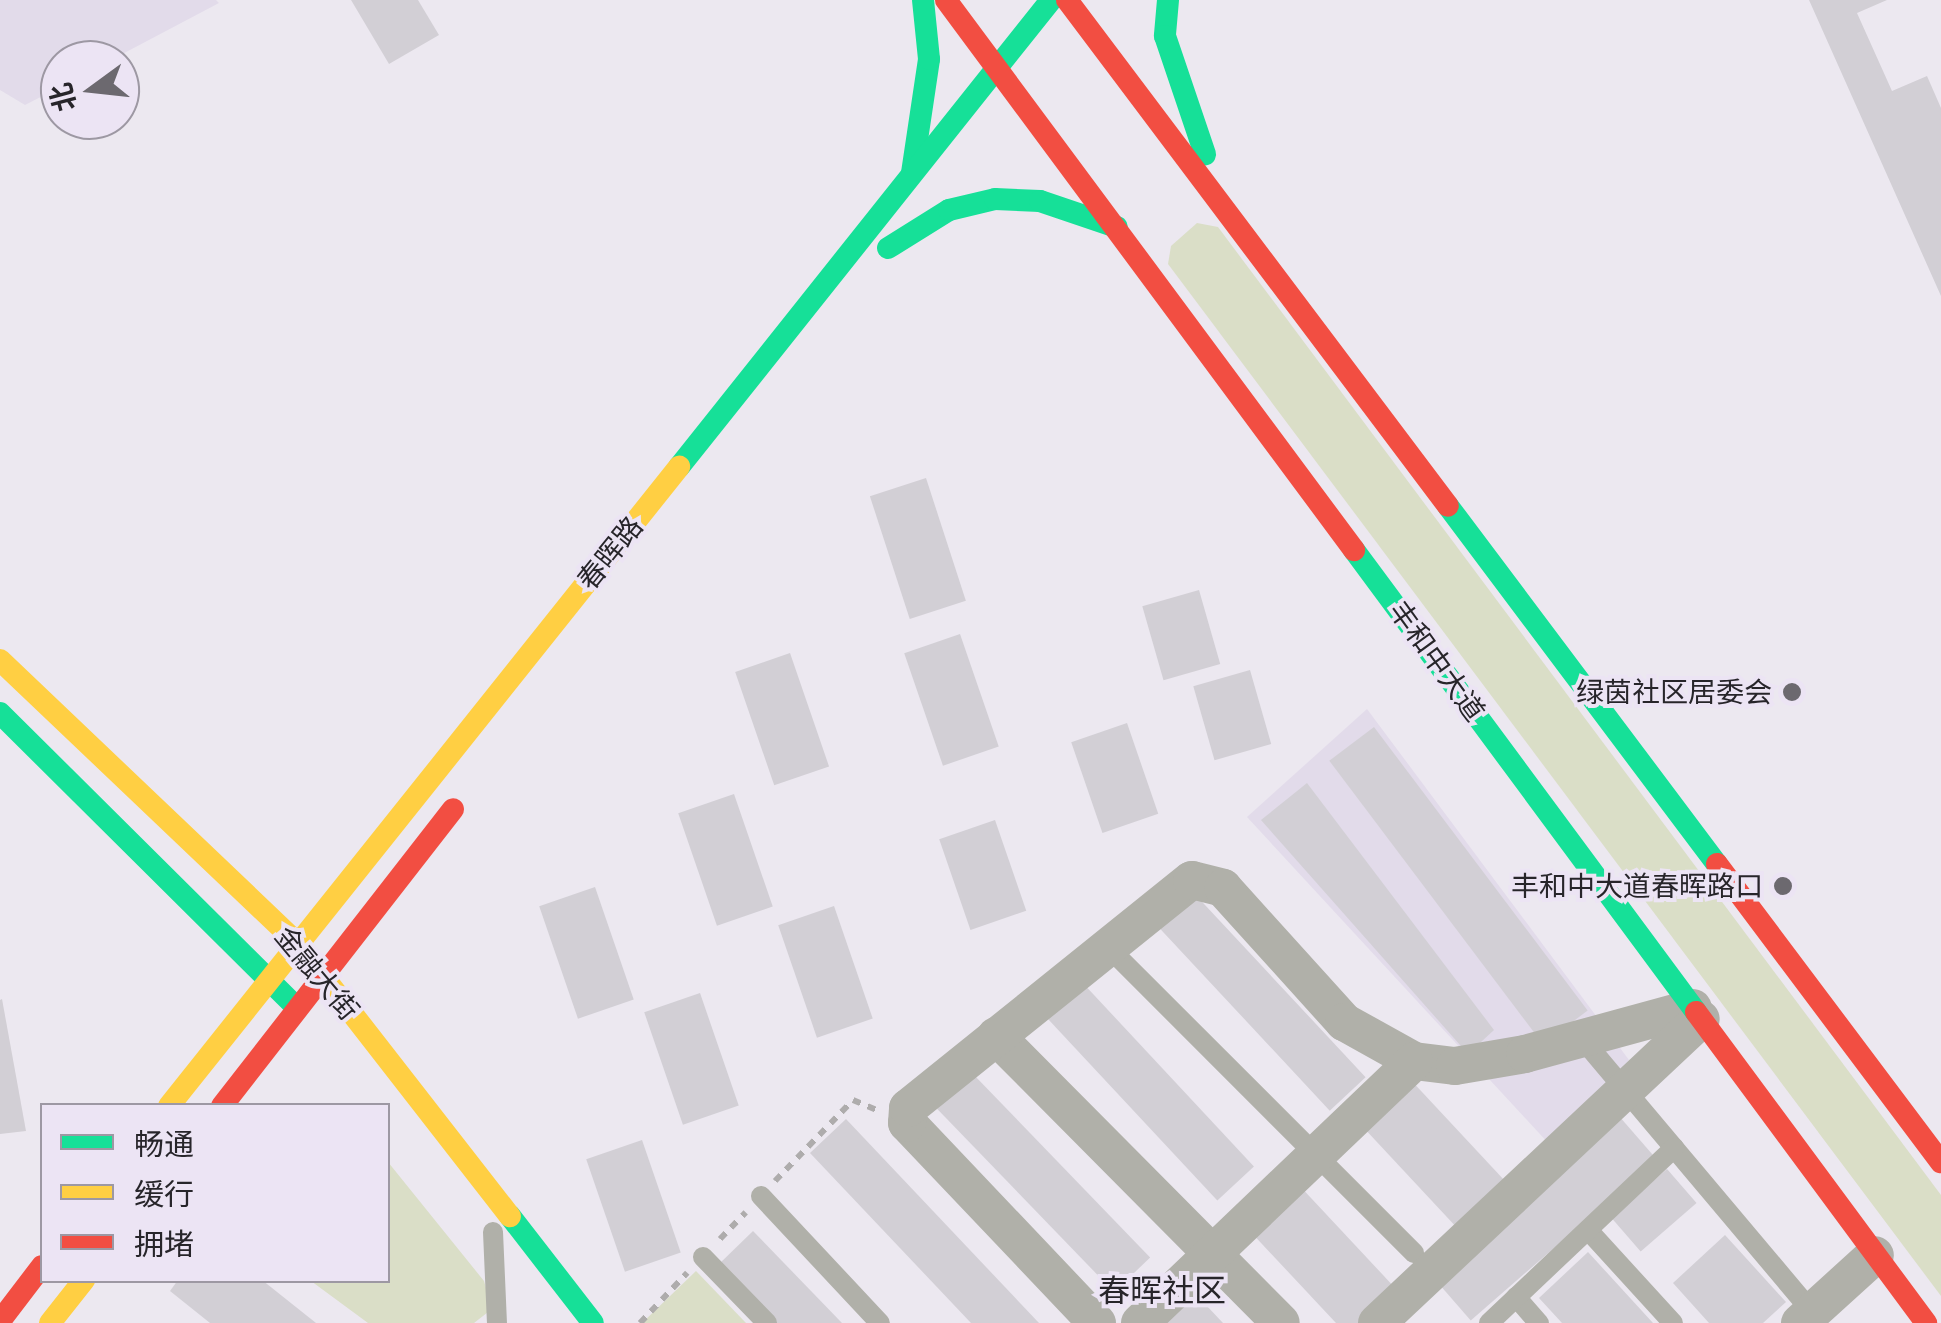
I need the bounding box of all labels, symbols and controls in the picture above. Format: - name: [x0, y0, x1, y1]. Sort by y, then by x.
- north arrow: [40, 40, 140, 140]
- text: 北: [43, 79, 83, 115]
- street label: 春晖路: [571, 510, 649, 596]
- street label: 丰和中大道: [1382, 594, 1492, 728]
- place label: 绿茵社区居委会: [1576, 675, 1772, 709]
- marker: 绿茵社区居委会: [1781, 681, 1803, 703]
- place label: 丰和中大道春晖路口: [1511, 869, 1763, 903]
- marker: 丰和中大道春晖路口: [1772, 875, 1794, 897]
- street label: 金融大街: [268, 919, 366, 1027]
- legend: [40, 1103, 390, 1283]
- text: 畅通: [134, 1126, 194, 1163]
- text: 缓行: [134, 1176, 194, 1213]
- text: 拥堵: [134, 1226, 194, 1263]
- district label: 春晖社区: [1098, 1272, 1226, 1310]

